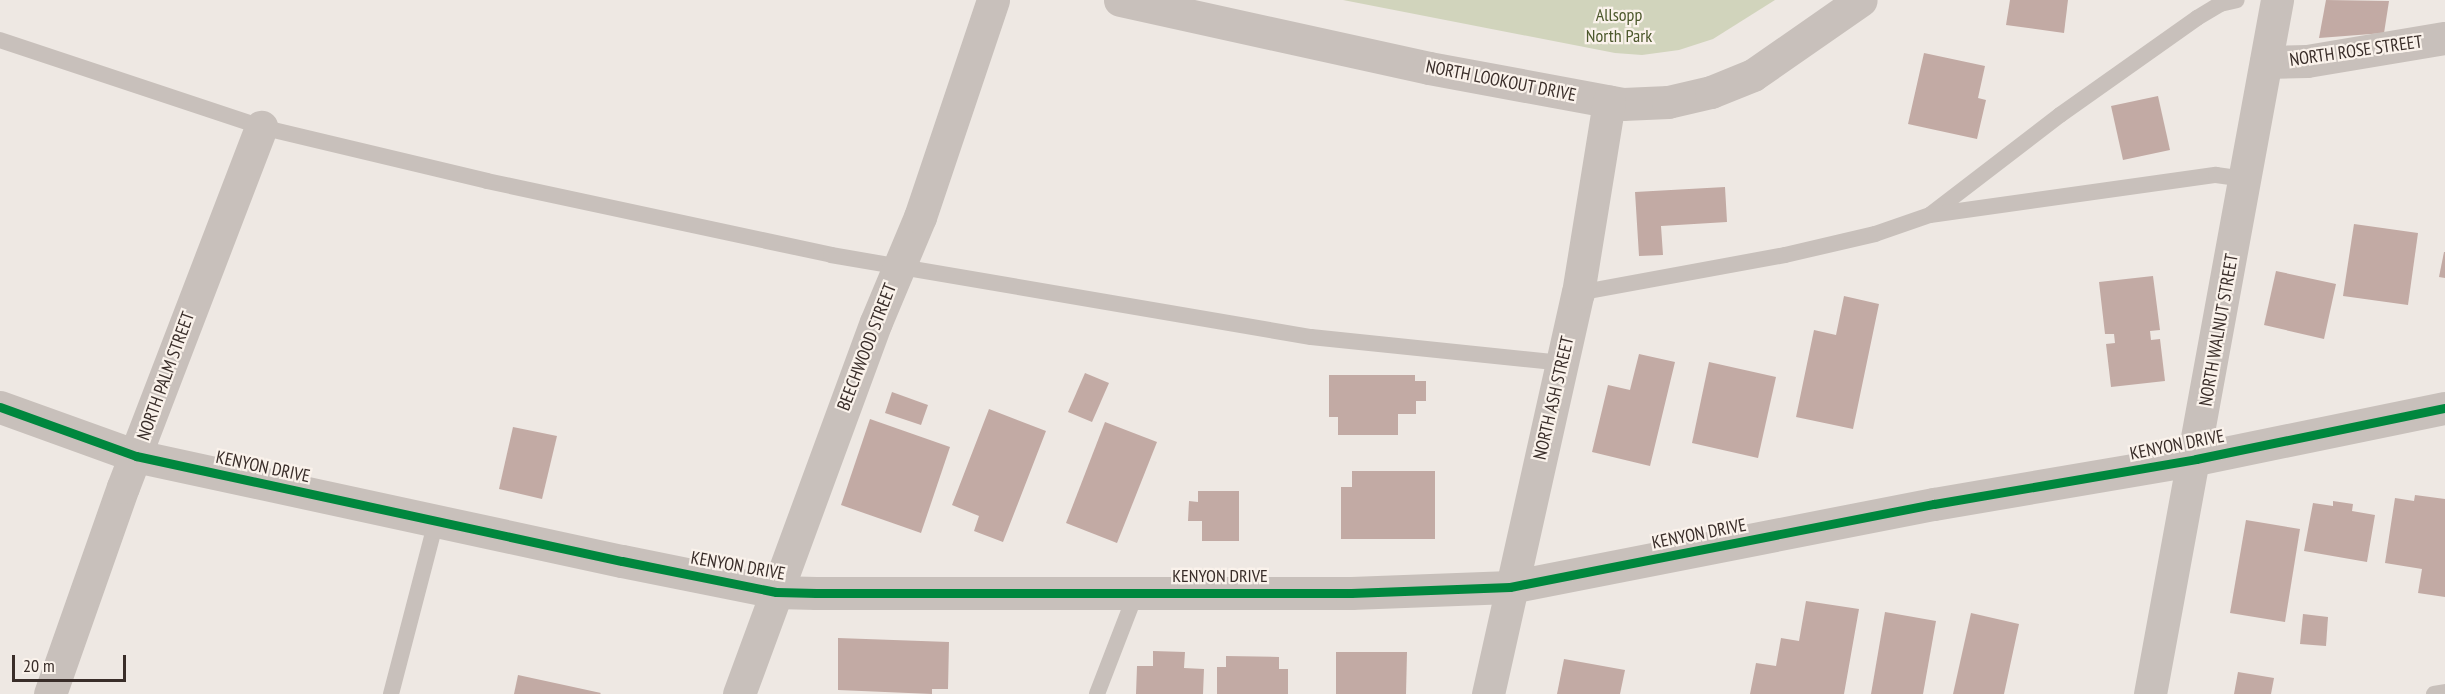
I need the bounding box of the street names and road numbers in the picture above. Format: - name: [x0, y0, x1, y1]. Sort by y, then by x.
- street label: NORTH ROSE STREET: [2288, 31, 2424, 71]
- street label: NORTH LOOKOUT DRIVE: [1424, 56, 1578, 106]
- street label: NORTH WALNUT STREET: [2195, 252, 2243, 408]
- street label: BEECHWOOD STREET: [833, 280, 901, 414]
- street label: NORTH PALM STREET: [133, 309, 199, 443]
- street label: NORTH ASH STREET: [1529, 334, 1579, 462]
- street label: KENYON DRIVE: [2128, 425, 2226, 465]
- street label: KENYON DRIVE: [214, 446, 312, 488]
- street label: KENYON DRIVE: [1650, 514, 1748, 554]
- street label: KENYON DRIVE: [689, 547, 787, 585]
- street label: KENYON DRIVE: [1172, 565, 1268, 587]

